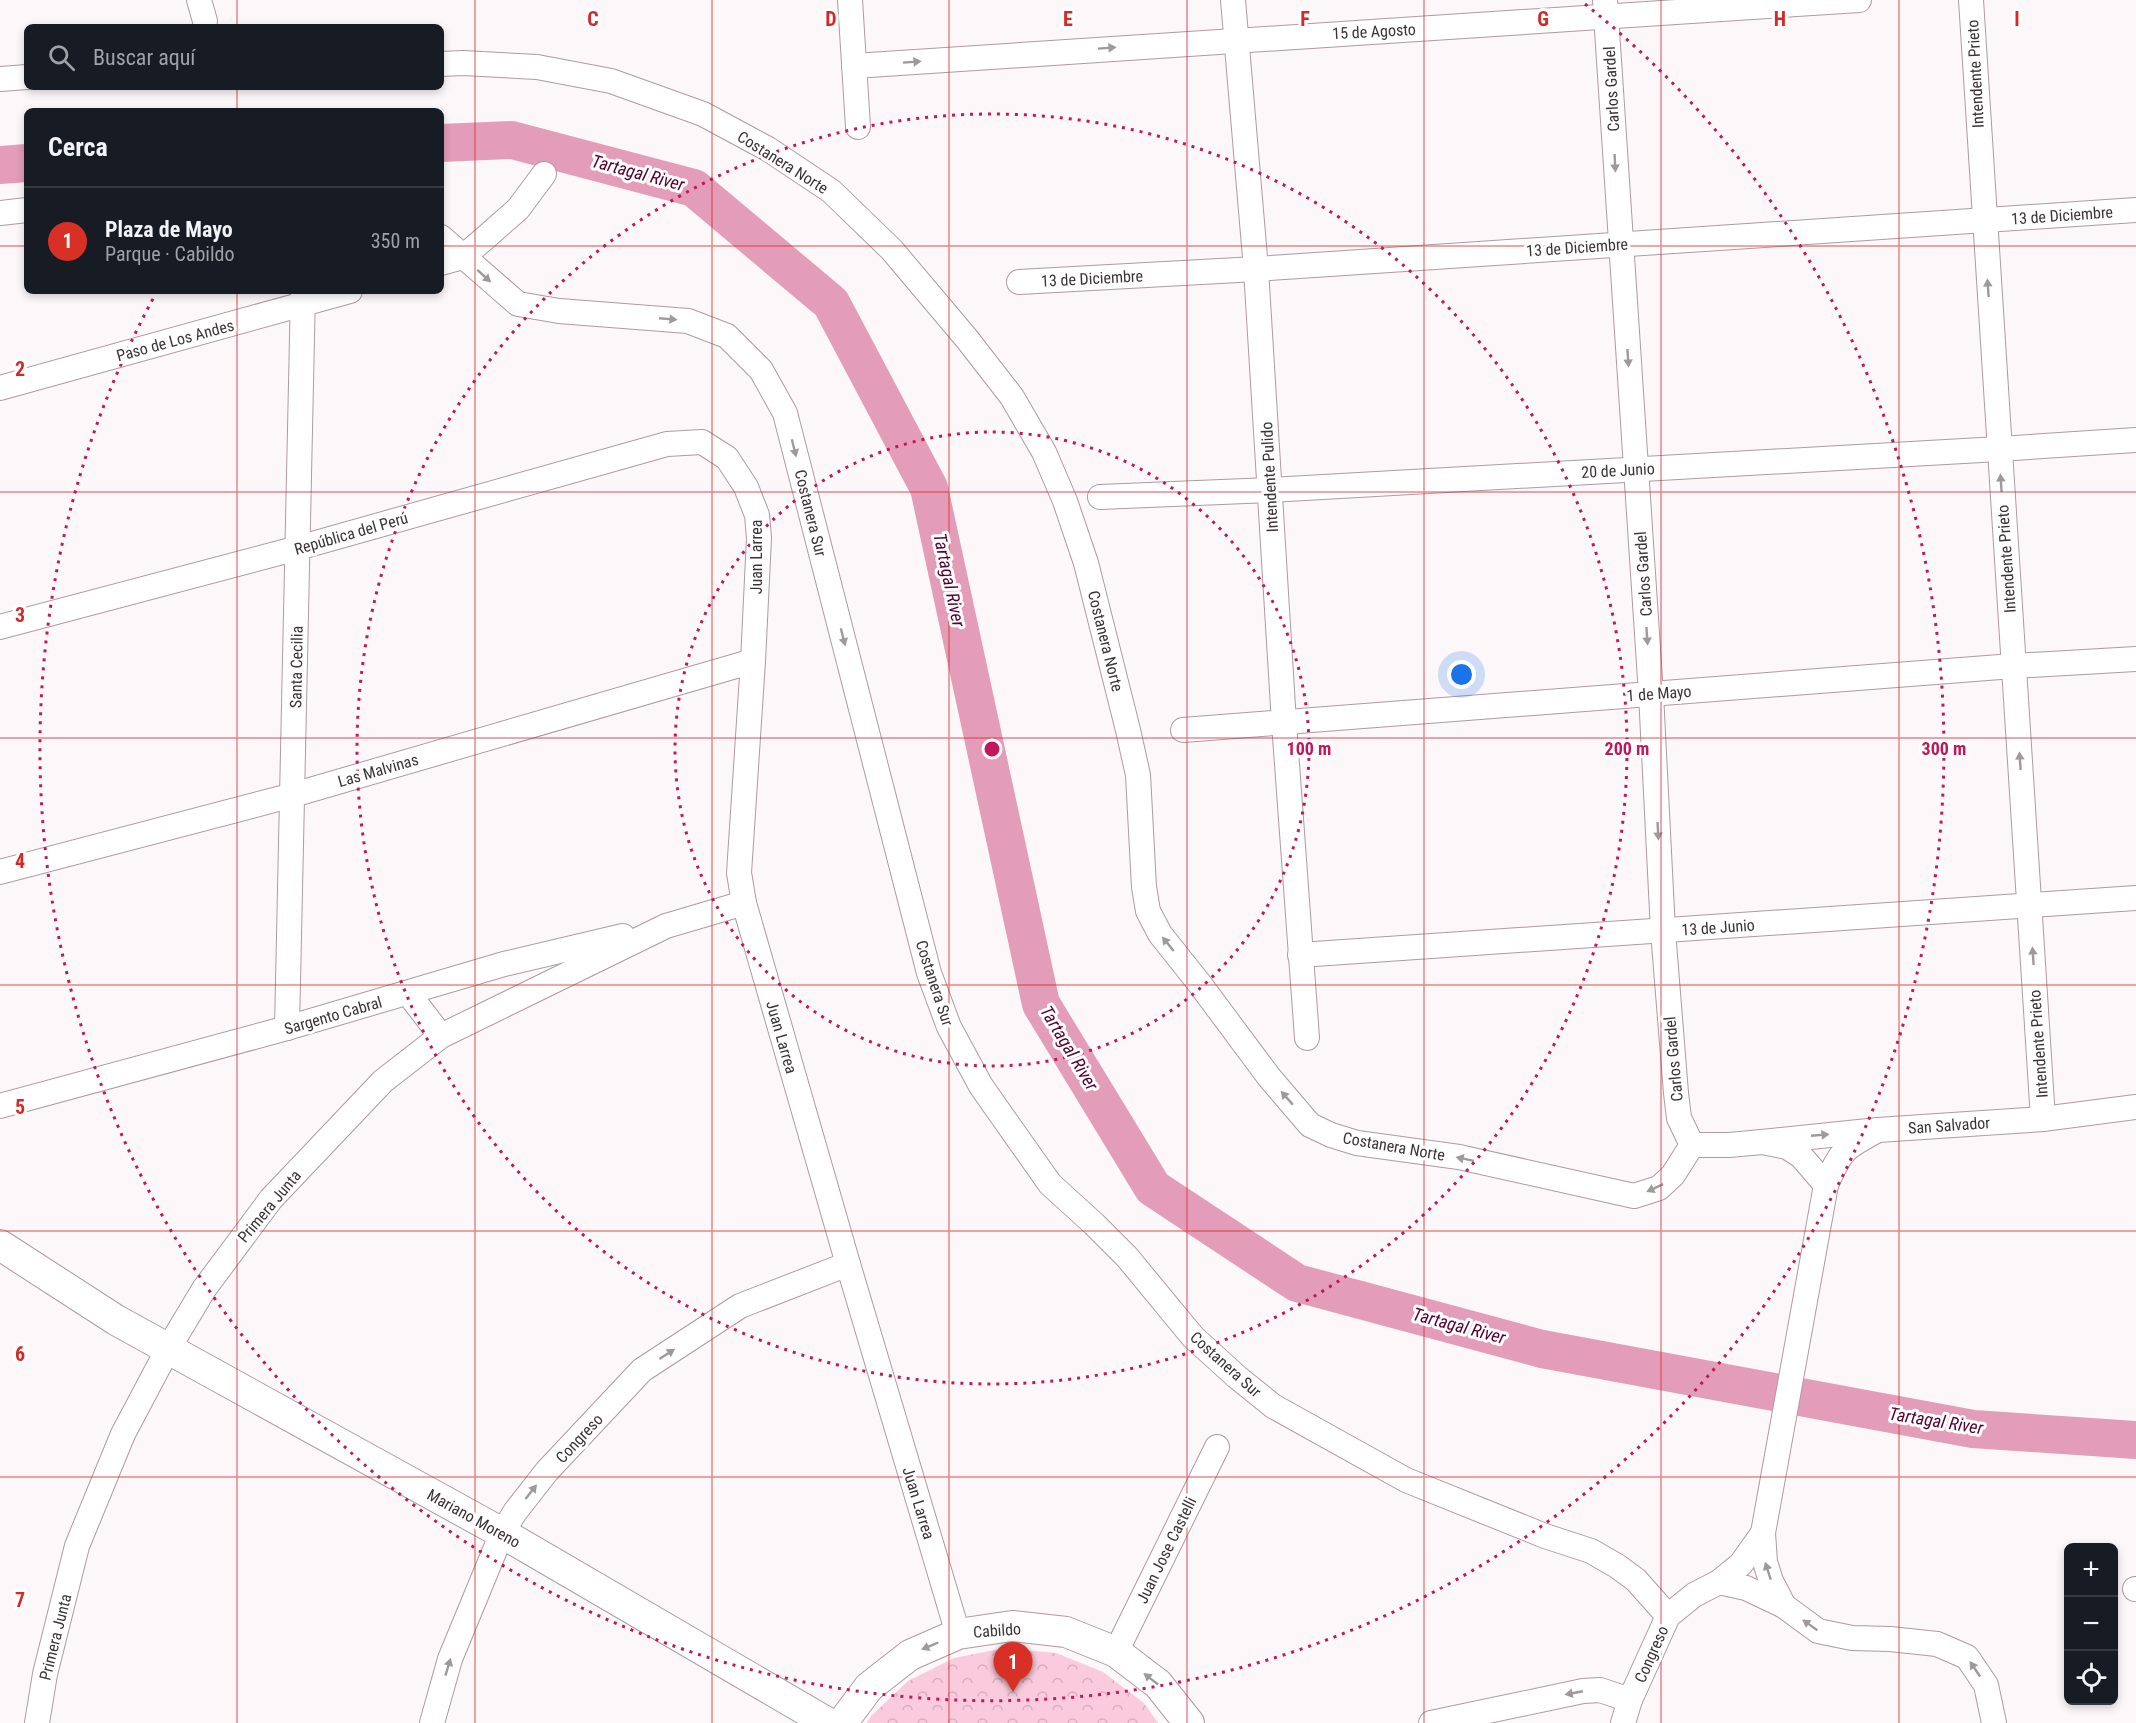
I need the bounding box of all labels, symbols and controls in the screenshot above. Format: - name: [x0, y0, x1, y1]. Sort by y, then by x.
- text: C: [587, 7, 599, 31]
- text: D: [825, 7, 837, 31]
- text: E: [1063, 7, 1073, 31]
- text: F: [1300, 7, 1310, 31]
- text: G: [1537, 7, 1549, 31]
- text: H: [1774, 7, 1786, 31]
- text: I: [2014, 7, 2020, 31]
- street label: Intendente Prieto: [1963, 19, 1988, 129]
- street label: 15 de Agosto: [1332, 20, 1416, 43]
- search box: [24, 24, 444, 90]
- icon: search: [45, 41, 78, 74]
- one-way arrow: [1097, 44, 1116, 53]
- text: Buscar aquí: [93, 45, 196, 70]
- street label: Carlos Gardel: [1600, 46, 1623, 132]
- one-way arrow: [903, 57, 922, 67]
- street label: Costanera Norte: [734, 127, 832, 198]
- text: Cerca: [48, 132, 108, 162]
- water label: Tartagal River: [590, 150, 687, 195]
- one-way arrow: [1611, 154, 1620, 173]
- street label: 13 de Diciembre: [2010, 202, 2114, 229]
- text: Plaza de Mayo: [105, 217, 233, 242]
- text: 1: [62, 229, 73, 253]
- text: 350 m: [371, 229, 420, 253]
- street label: 13 de Diciembre: [1525, 234, 1629, 261]
- text: Parque · Cabildo: [105, 242, 235, 266]
- street label: 13 de Diciembre: [1041, 266, 1144, 291]
- one-way arrow: [477, 269, 492, 283]
- one-way arrow: [1983, 279, 1993, 298]
- one-way arrow: [659, 314, 678, 324]
- street label: Paso de Los Andes: [114, 316, 236, 365]
- one-way arrow: [1623, 348, 1632, 367]
- text: 2: [15, 357, 25, 381]
- street label: Intendente Pulido: [1257, 421, 1282, 533]
- one-way arrow: [790, 439, 799, 457]
- street label: 20 de Junio: [1581, 459, 1655, 482]
- street label: Costanera Sur: [791, 468, 831, 559]
- one-way arrow: [1996, 473, 2006, 492]
- street label: Intendente Prieto: [1993, 504, 2020, 614]
- street label: República del Perú: [292, 508, 410, 559]
- street label: Juan Larrea: [747, 520, 766, 594]
- water label: Tartagal River: [929, 531, 970, 629]
- street label: Carlos Gardel: [1631, 531, 1656, 617]
- street label: Costanera Norte: [1084, 589, 1127, 694]
- text: 3: [15, 603, 25, 627]
- street label: Santa Cecilia: [286, 626, 307, 708]
- one-way arrow: [1642, 627, 1651, 646]
- one-way arrow: [838, 628, 848, 646]
- your location: [1447, 660, 1476, 689]
- street label: 1 de Mayo: [1626, 682, 1692, 705]
- text: 100 m: [1287, 738, 1331, 759]
- text: 200 m: [1605, 738, 1649, 759]
- text: 300 m: [1922, 738, 1966, 759]
- centre of rings: [982, 739, 1002, 759]
- street label: Las Malvinas: [336, 750, 421, 791]
- one-way arrow: [2015, 751, 2024, 770]
- one-way arrow: [1653, 821, 1662, 840]
- text: 4: [15, 849, 25, 873]
- street label: 13 de Junio: [1681, 915, 1755, 940]
- one-way arrow: [1161, 936, 1174, 952]
- street label: Costanera Sur: [912, 938, 957, 1028]
- one-way arrow: [2028, 946, 2037, 965]
- street label: Intendente Prieto: [2025, 989, 2052, 1099]
- street label: Sargento Cabral: [282, 992, 384, 1038]
- street label: Juan Larrea: [762, 999, 801, 1076]
- water label: Tartagal River: [1036, 1002, 1103, 1094]
- street label: Carlos Gardel: [1660, 1016, 1687, 1102]
- one-way arrow: [1281, 1091, 1294, 1106]
- text: 5: [15, 1095, 25, 1119]
- street label: San Salvador: [1907, 1113, 1991, 1138]
- street label: Costanera Norte: [1341, 1128, 1446, 1165]
- one-way arrow: [1810, 1130, 1829, 1140]
- one-way arrow: [1456, 1154, 1475, 1163]
- street label: Primera Junta: [234, 1166, 305, 1246]
- one-way arrow: [1645, 1183, 1663, 1193]
- water label: Tartagal River: [1411, 1303, 1508, 1348]
- street label: Costanera Sur: [1186, 1328, 1265, 1401]
- text: 6: [15, 1342, 25, 1366]
- one-way arrow: [659, 1348, 676, 1359]
- water label: Tartagal River: [1888, 1403, 1985, 1438]
- street label: Congreso: [552, 1410, 607, 1467]
- street label: Juan Larrea: [899, 1465, 939, 1542]
- one-way arrow: [525, 1484, 537, 1500]
- street label: Mariano Moreno: [424, 1485, 524, 1552]
- street label: Juan Jose Castelli: [1132, 1494, 1200, 1607]
- map controls: [2064, 1543, 2118, 1705]
- button: +: [2064, 1543, 2118, 1597]
- one-way arrow: [1763, 1562, 1772, 1580]
- text: 7: [15, 1588, 25, 1612]
- street label: Primera Junta: [36, 1592, 75, 1682]
- button: −: [2064, 1597, 2118, 1651]
- street label: Cabildo: [972, 1619, 1022, 1642]
- one-way arrow: [1802, 1619, 1818, 1631]
- street label: Congreso: [1631, 1623, 1672, 1686]
- one-way arrow: [921, 1642, 939, 1651]
- pin: 1: [994, 1642, 1032, 1692]
- button: locate: [2064, 1651, 2118, 1705]
- one-way arrow: [444, 1658, 453, 1676]
- one-way arrow: [1970, 1661, 1981, 1677]
- one-way arrow: [1143, 1672, 1159, 1685]
- one-way arrow: [1564, 1689, 1583, 1698]

